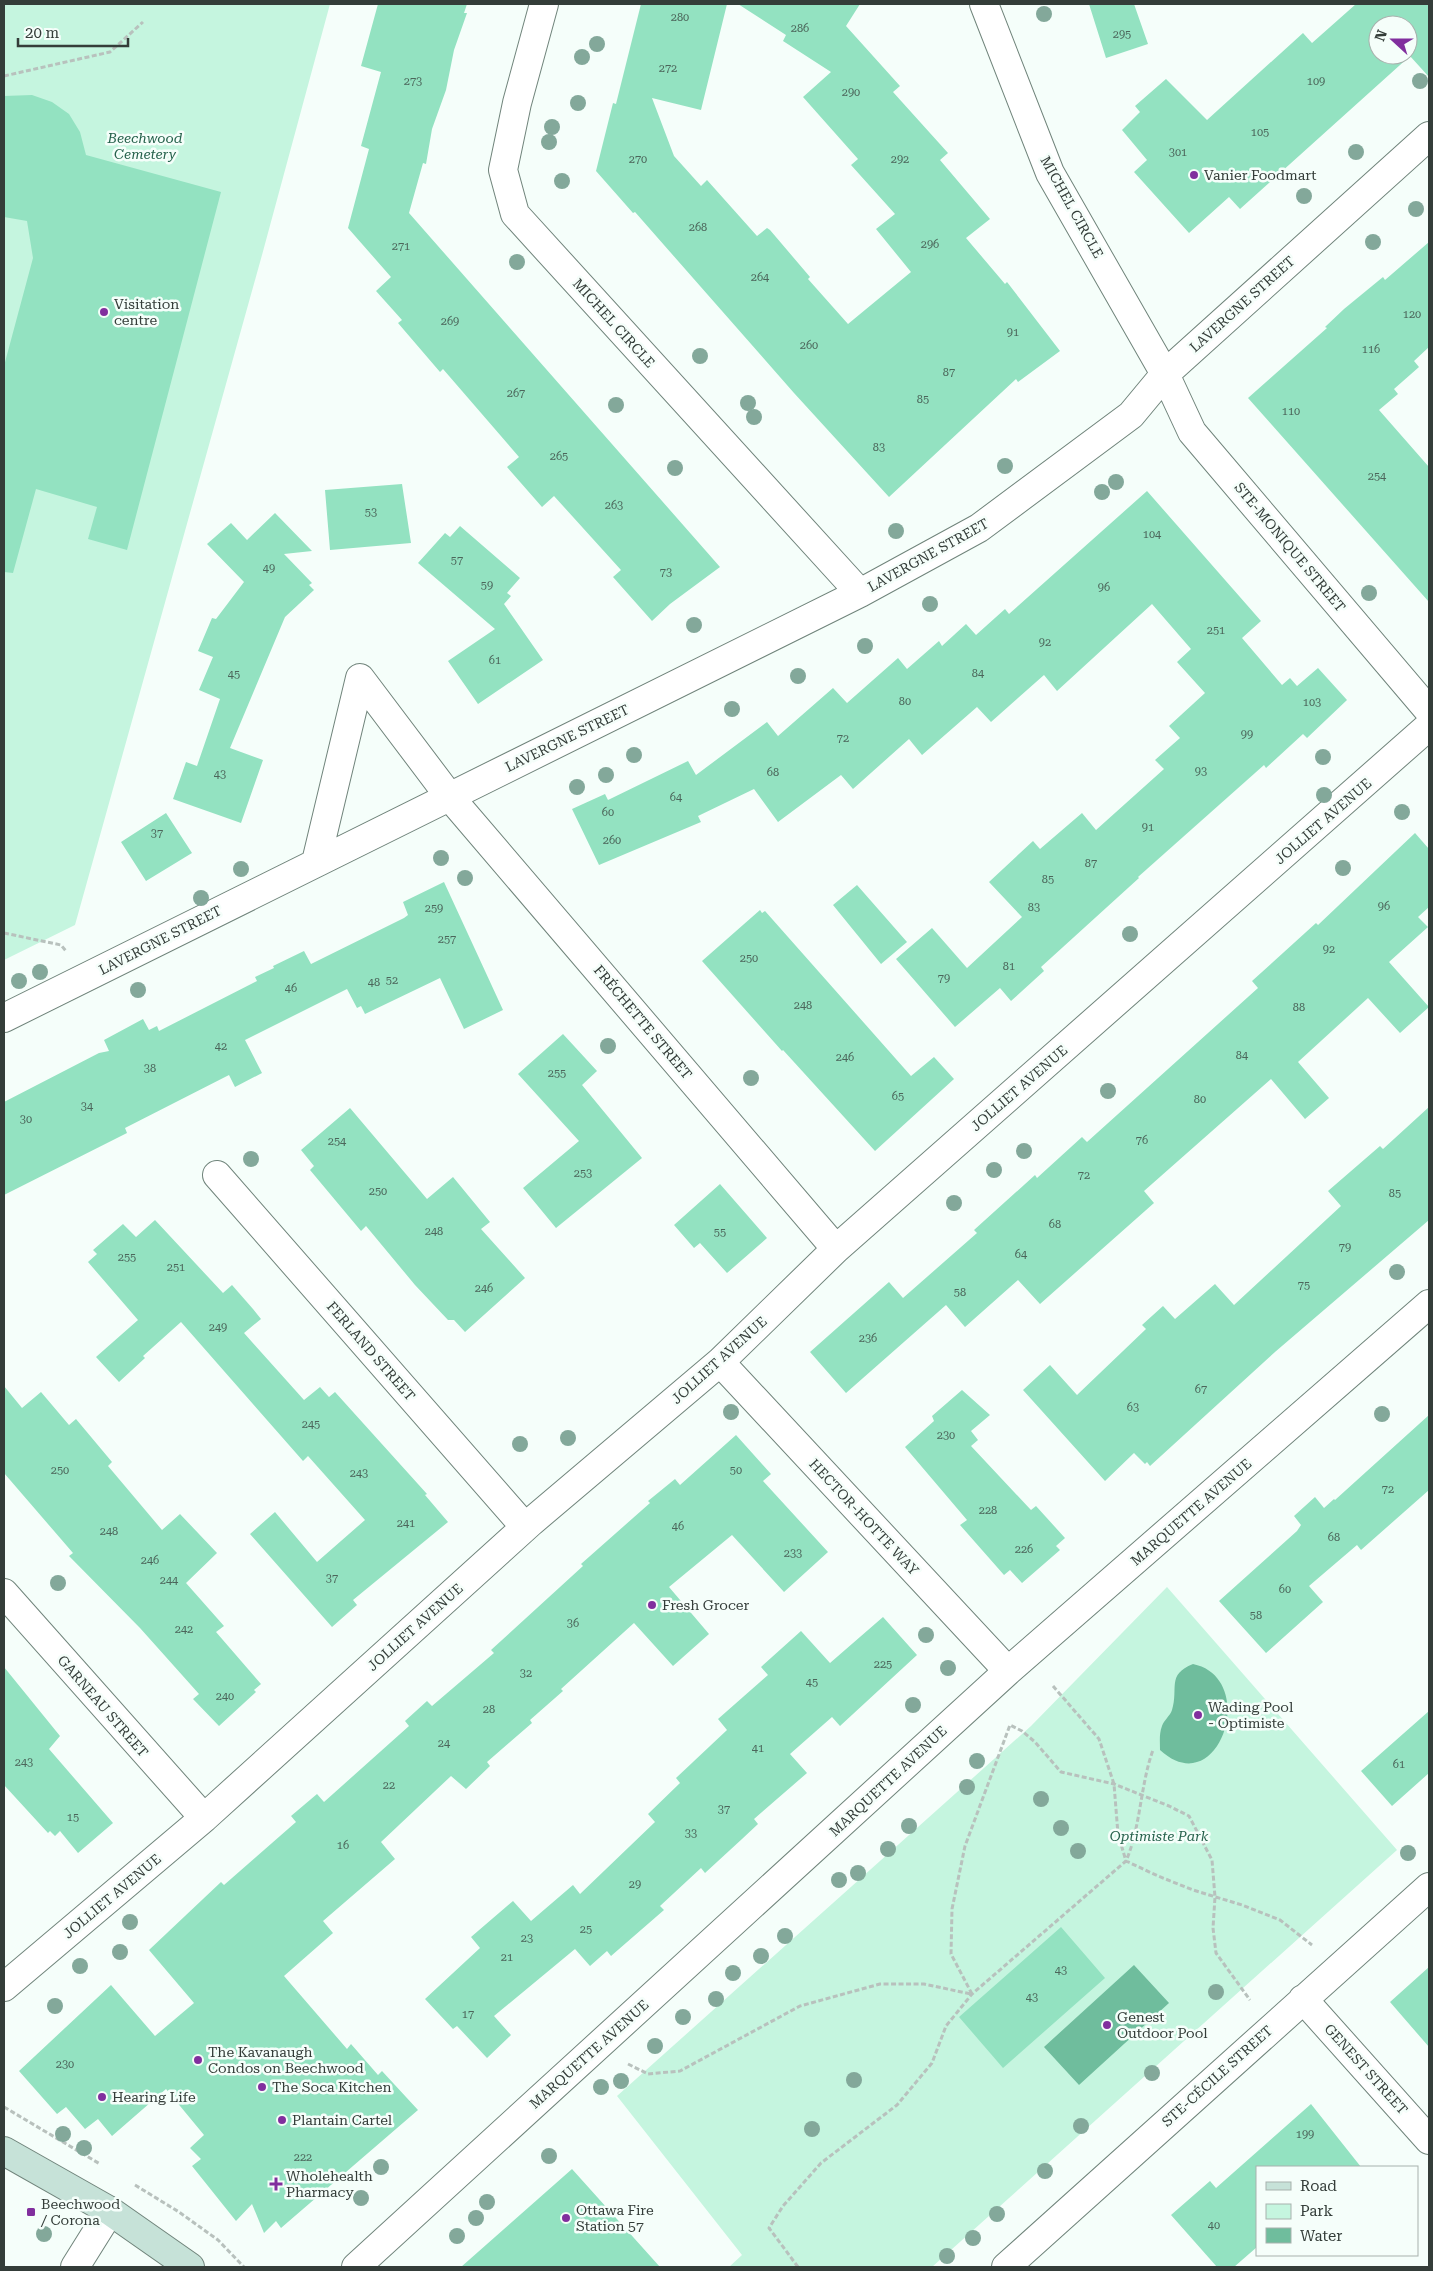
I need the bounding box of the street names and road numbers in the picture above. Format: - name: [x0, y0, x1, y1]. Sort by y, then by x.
- street label: MICHEL CIRCLE: [1037, 153, 1107, 261]
- street label: LAVERGNE STREET: [1186, 253, 1298, 355]
- street label: MICHEL CIRCLE: [570, 275, 658, 371]
- street label: STE-MONIQUE STREET: [1231, 479, 1349, 615]
- street label: LAVERGNE STREET: [865, 515, 991, 595]
- street label: LAVERGNE STREET: [503, 701, 631, 775]
- street label: JOLLIET AVENUE: [1272, 775, 1374, 867]
- street label: LAVERGNE STREET: [96, 902, 224, 978]
- street label: FRÉCHETTE STREET: [591, 962, 695, 1082]
- street label: JOLLIET AVENUE: [968, 1042, 1070, 1134]
- street label: FERLAND STREET: [324, 1298, 418, 1404]
- street label: JOLLIET AVENUE: [668, 1313, 770, 1407]
- street label: MARQUETTE AVENUE: [1127, 1455, 1255, 1569]
- street label: HECTOR-HOTTE WAY: [806, 1456, 922, 1579]
- street label: JOLLIET AVENUE: [364, 1580, 466, 1674]
- street label: GARNEAU STREET: [54, 1652, 152, 1760]
- street label: MARQUETTE AVENUE: [826, 1722, 950, 1840]
- street label: JOLLIET AVENUE: [60, 1851, 164, 1941]
- street label: MARQUETTE AVENUE: [526, 1996, 652, 2112]
- street label: GENEST STREET: [1321, 2020, 1411, 2118]
- street label: STE-CÉCILE STREET: [1159, 2022, 1275, 2130]

